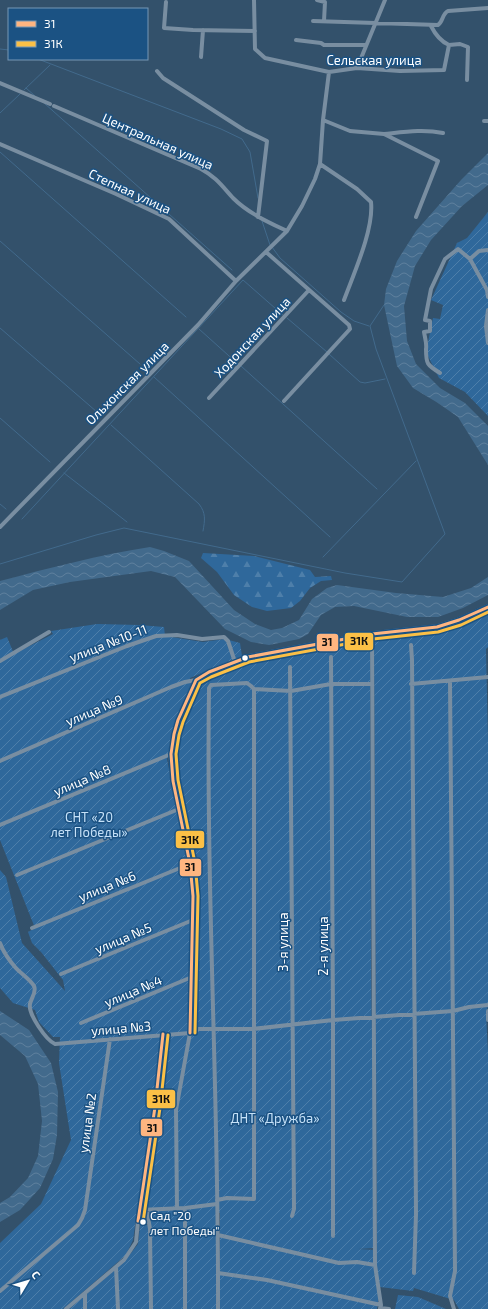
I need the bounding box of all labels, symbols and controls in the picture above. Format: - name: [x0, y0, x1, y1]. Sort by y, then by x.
- legend: [8, 8, 148, 60]
- text: 31: [44, 16, 55, 30]
- text: 31К: [44, 36, 63, 50]
- street label: Сельская улица: [326, 52, 422, 68]
- street label: Центральная улица: [100, 109, 216, 173]
- street label: Степная улица: [86, 165, 174, 217]
- street label: Ходонская улица: [211, 293, 293, 381]
- street label: Ольхонская улица: [82, 338, 172, 428]
- street label: улица №10-11: [67, 621, 149, 665]
- line badge: 31К: [344, 632, 374, 651]
- line badge: 31: [316, 633, 339, 652]
- text: 31К: [350, 634, 368, 647]
- text: 31: [322, 635, 333, 648]
- unlabelled marker: [240, 653, 250, 663]
- street label: улица №9: [63, 691, 125, 729]
- street label: улица №8: [51, 761, 113, 799]
- park label: СНТ «20 лет Победы»: [50, 809, 128, 840]
- line badge: 31К: [175, 830, 205, 849]
- text: 31К: [181, 833, 199, 846]
- line badge: 31: [179, 858, 202, 877]
- text: 31: [185, 860, 196, 873]
- street label: улица №6: [76, 867, 138, 905]
- street label: 3-я улица: [275, 912, 291, 972]
- street label: 2-я улица: [315, 916, 331, 976]
- street label: улица №5: [92, 919, 154, 957]
- street label: улица №4: [102, 972, 164, 1010]
- street label: улица №3: [90, 1017, 152, 1039]
- line badge: 31К: [146, 1089, 176, 1109]
- street label: улица №2: [75, 1092, 99, 1154]
- text: 31К: [152, 1092, 170, 1105]
- park label: ДНТ «Дружба»: [230, 1110, 320, 1126]
- line badge: 31: [140, 1118, 163, 1137]
- text: 31: [147, 1121, 158, 1134]
- place label: Сад "20 лет Победы": [150, 1208, 220, 1237]
- marker: Сад "20 лет Победы": [138, 1217, 148, 1227]
- north arrow: [8, 1261, 48, 1301]
- text: С: [29, 1268, 44, 1282]

